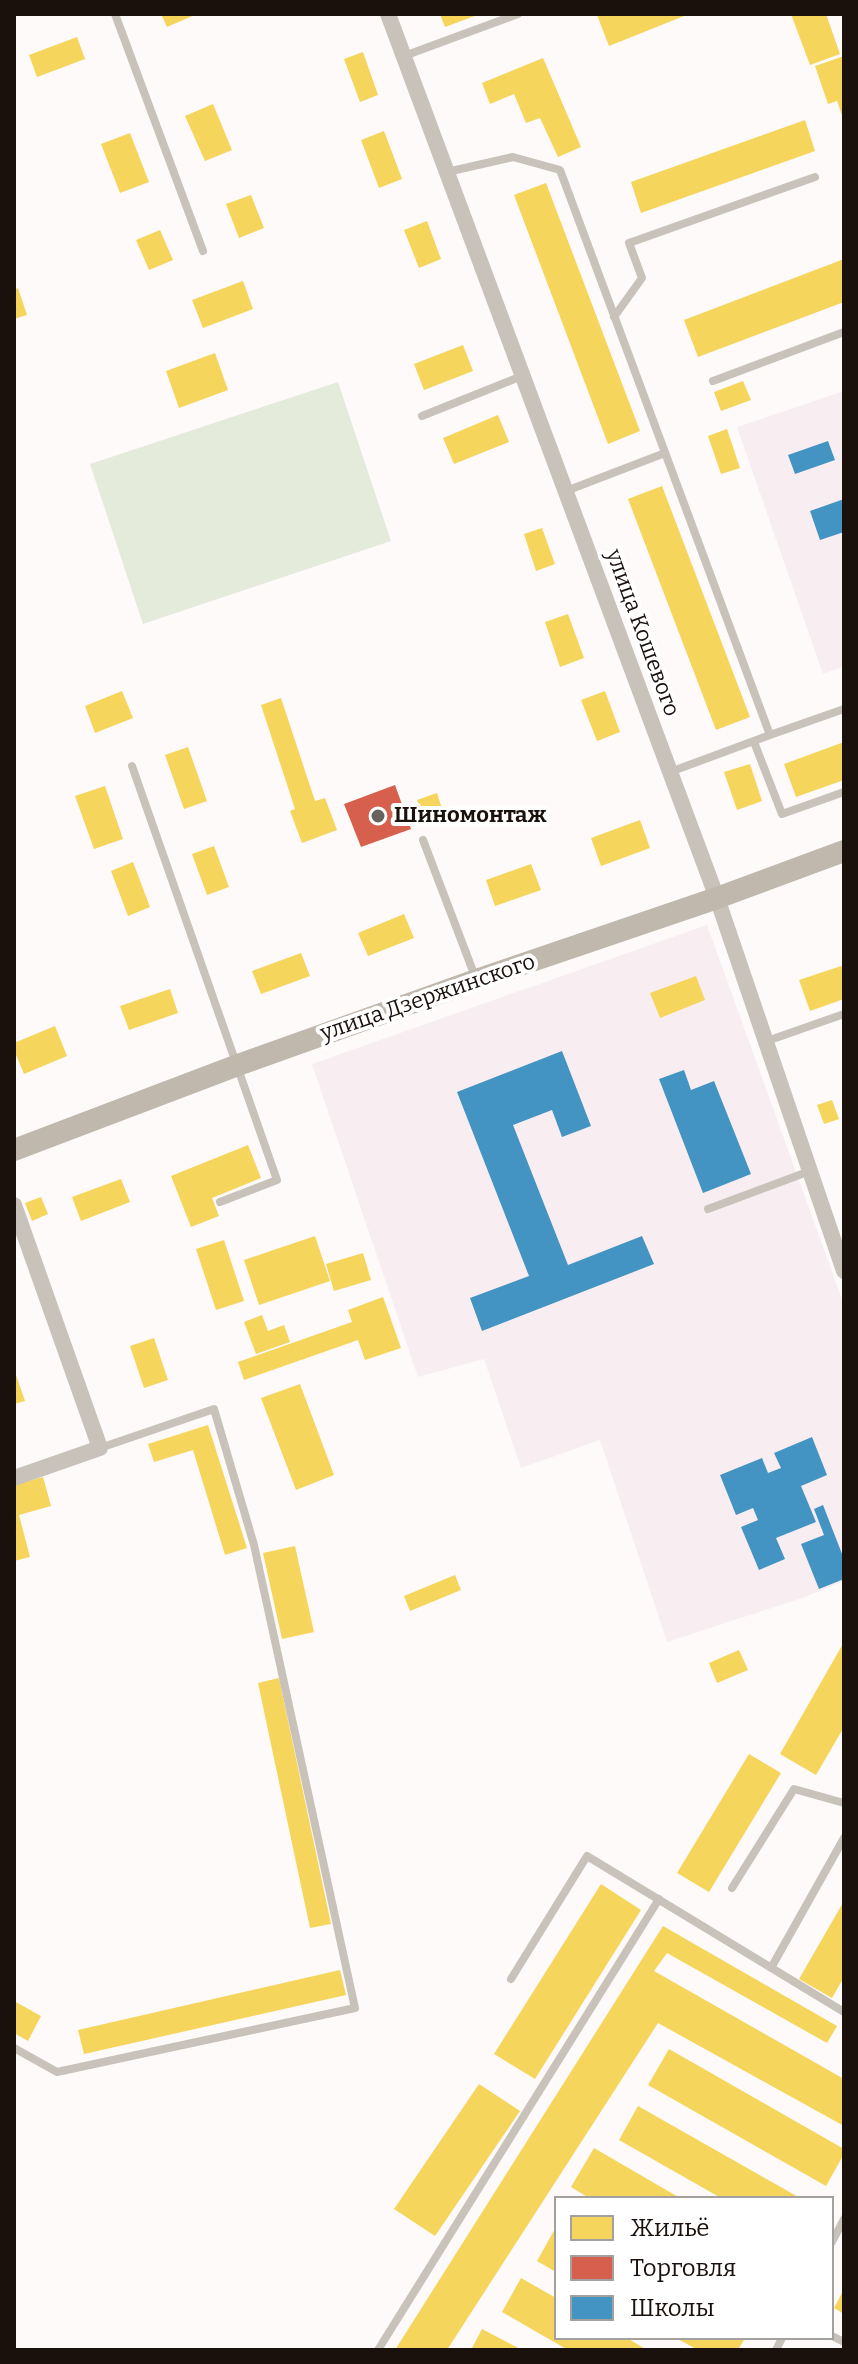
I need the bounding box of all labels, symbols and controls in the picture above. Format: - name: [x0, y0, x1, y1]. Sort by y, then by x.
- street label: улица Кошевого: [600, 546, 684, 720]
- place label: Шиномонтаж: [394, 803, 547, 829]
- marker: Шиномонтаж: [369, 807, 387, 825]
- street label: улица Дзержинского: [317, 949, 539, 1047]
- legend: [554, 2196, 834, 2340]
- text: Жильё: [630, 2214, 709, 2242]
- text: Торговля: [630, 2254, 736, 2282]
- text: Школы: [630, 2294, 715, 2322]

